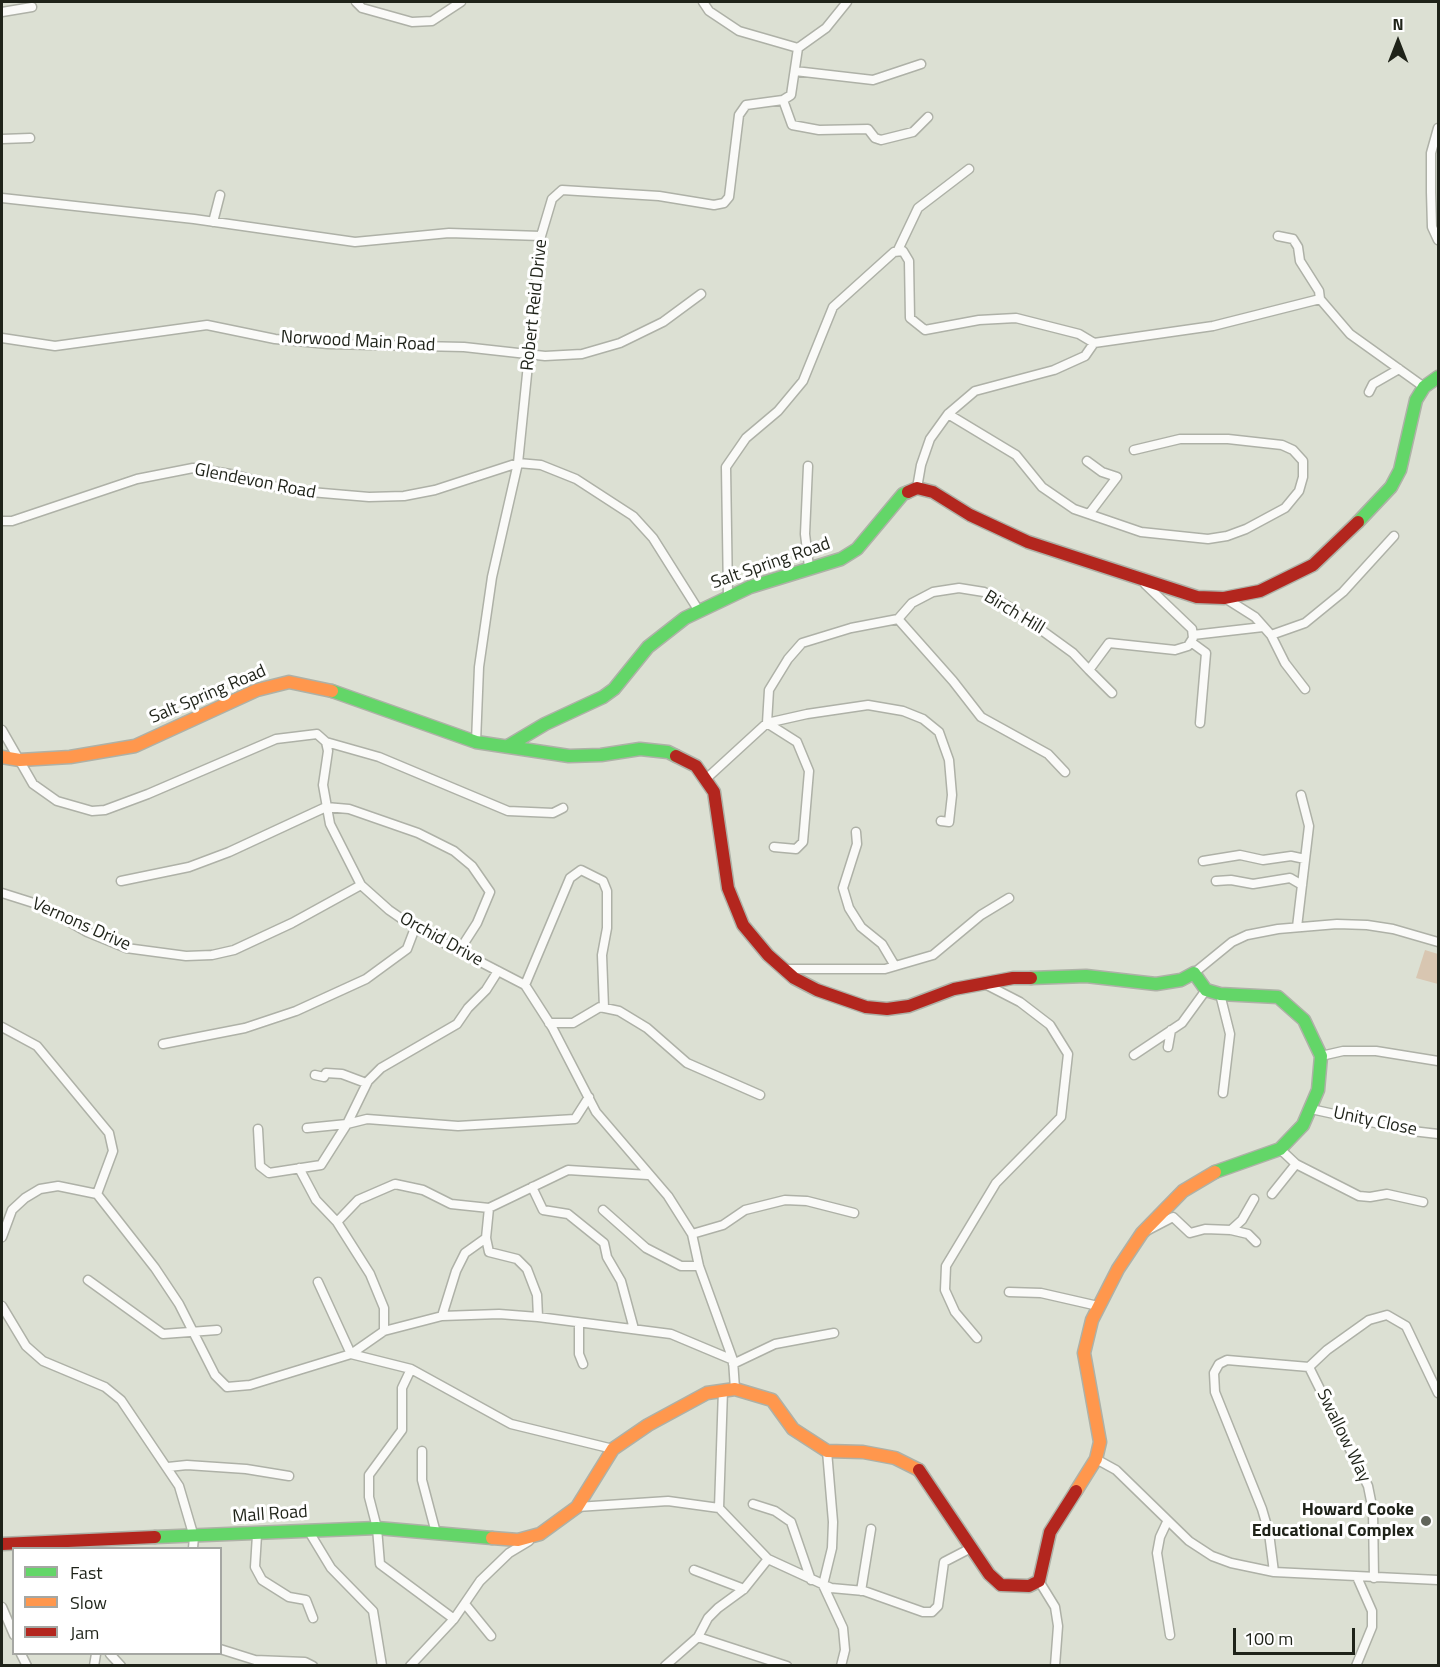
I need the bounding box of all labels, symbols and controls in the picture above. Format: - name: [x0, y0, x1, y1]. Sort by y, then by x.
- north arrow: [1368, 12, 1428, 72]
- text: N: [1392, 12, 1404, 36]
- street label: Robert Reid Drive: [517, 238, 553, 372]
- street label: Norwood Main Road: [280, 327, 436, 357]
- street label: Glendevon Road: [193, 460, 317, 504]
- street label: Salt Spring Road: [709, 534, 833, 594]
- street label: Birch Hill: [980, 586, 1048, 640]
- street label: Salt Spring Road: [146, 661, 270, 729]
- street label: Vernons Drive: [28, 894, 134, 956]
- street label: Orchid Drive: [395, 908, 487, 972]
- street label: Unity Close: [1331, 1103, 1419, 1141]
- street label: Swallow Way: [1311, 1386, 1375, 1486]
- place label: Howard Cooke Educational Complex: [1252, 1500, 1414, 1543]
- street label: Mall Road: [232, 1502, 308, 1528]
- marker: Howard Cooke Educational Complex: [1419, 1514, 1433, 1528]
- legend: [12, 1547, 222, 1655]
- text: Fast: [70, 1559, 103, 1586]
- text: Slow: [70, 1589, 107, 1616]
- scale bar: [1236, 1616, 1358, 1654]
- text: Jam: [70, 1619, 99, 1646]
- text: 100 m: [1244, 1625, 1293, 1652]

